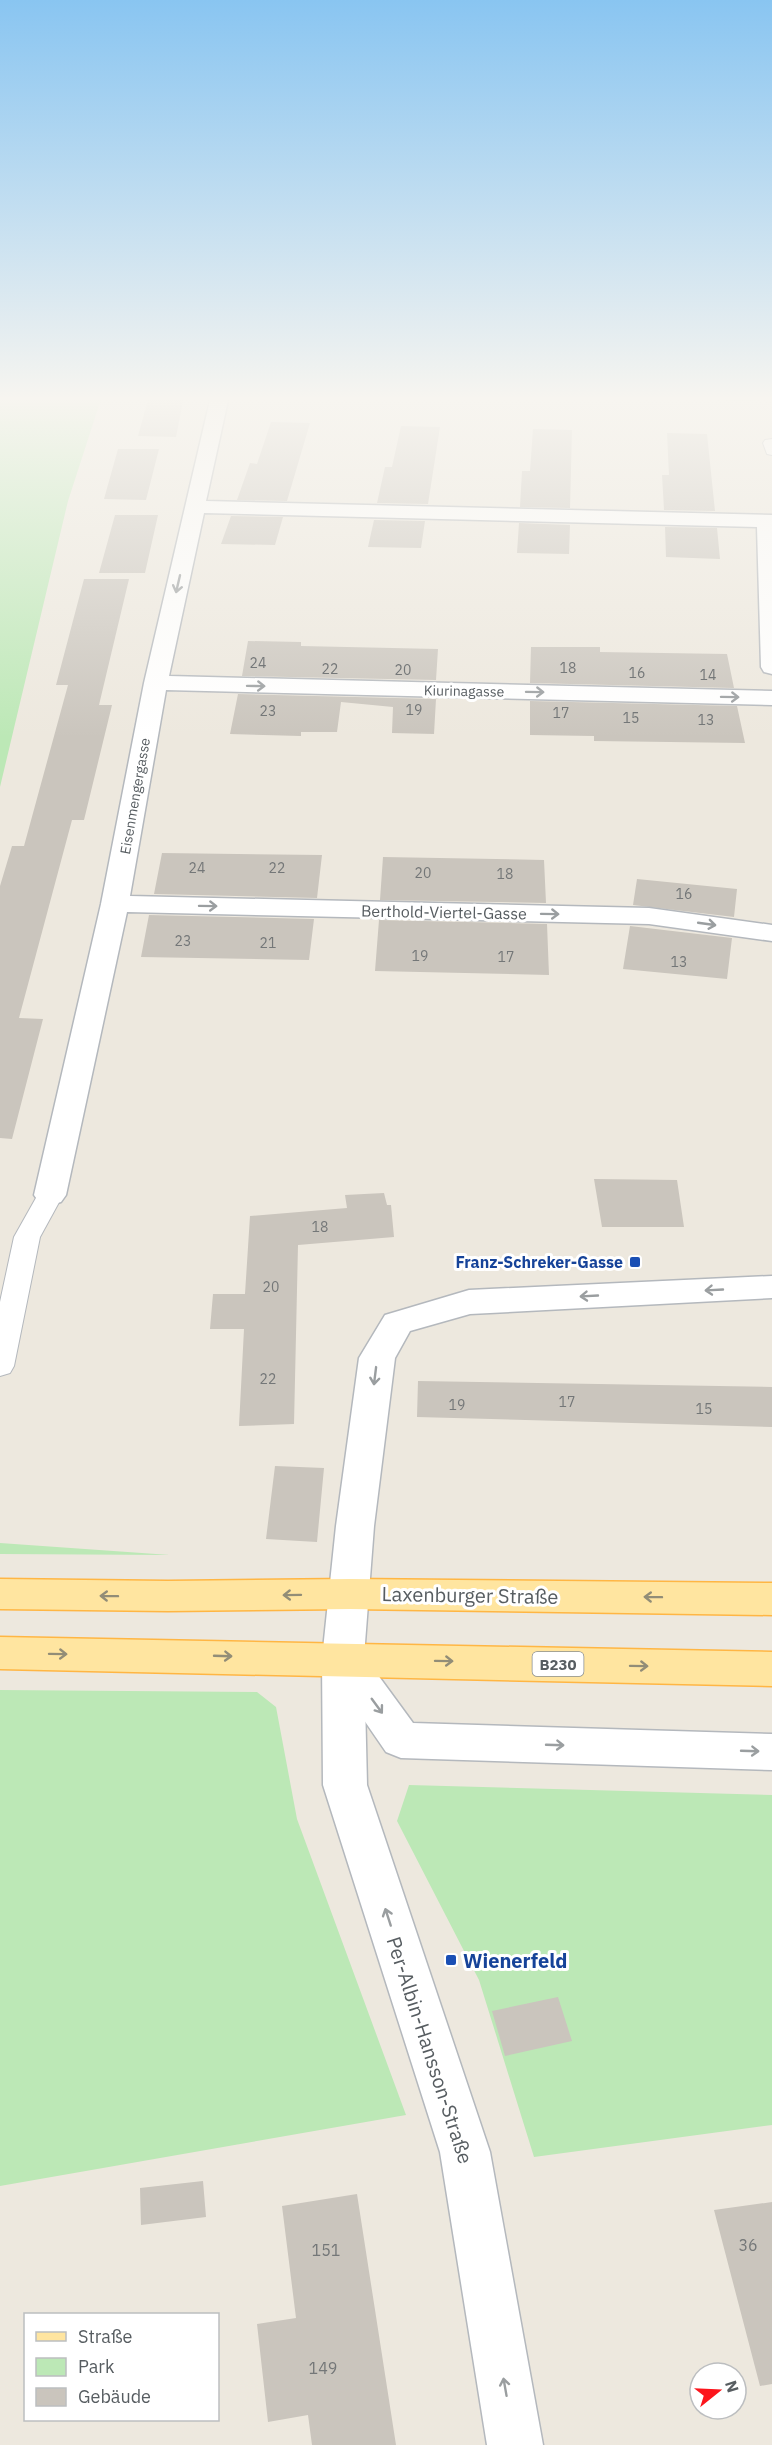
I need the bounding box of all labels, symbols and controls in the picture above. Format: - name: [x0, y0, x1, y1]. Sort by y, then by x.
- one-way arrow: [171, 575, 183, 594]
- house number: 24: [250, 654, 266, 672]
- house number: 18: [560, 659, 576, 677]
- house number: 22: [322, 660, 338, 678]
- house number: 20: [395, 661, 411, 679]
- house number: 16: [629, 664, 645, 682]
- house number: 14: [700, 666, 716, 684]
- one-way arrow: [245, 680, 265, 692]
- street label: Kiurinagasse: [424, 681, 505, 701]
- one-way arrow: [524, 687, 544, 698]
- one-way arrow: [719, 691, 739, 703]
- house number: 19: [406, 701, 422, 719]
- house number: 23: [260, 702, 276, 720]
- house number: 17: [553, 704, 569, 722]
- house number: 15: [623, 709, 639, 727]
- house number: 13: [698, 711, 714, 729]
- street label: Eisenmengergasse: [116, 736, 154, 856]
- house number: 24: [189, 859, 205, 877]
- house number: 22: [269, 859, 285, 877]
- house number: 20: [415, 864, 431, 882]
- house number: 18: [497, 865, 513, 883]
- house number: 16: [676, 885, 692, 903]
- one-way arrow: [197, 900, 217, 912]
- street label: Berthold-Viertel-Gasse: [361, 901, 527, 923]
- one-way arrow: [539, 908, 559, 920]
- one-way arrow: [697, 919, 717, 930]
- house number: 23: [175, 932, 191, 950]
- house number: 21: [260, 934, 276, 952]
- house number: 19: [412, 947, 428, 965]
- house number: 17: [498, 948, 514, 966]
- house number: 13: [671, 953, 687, 971]
- house number: 18: [312, 1218, 328, 1236]
- place label: Franz-Schreker-Gasse: [455, 1252, 623, 1272]
- marker: Franz-Schreker-Gasse: [628, 1255, 642, 1269]
- house number: 20: [263, 1278, 279, 1296]
- one-way arrow: [704, 1284, 724, 1295]
- one-way arrow: [579, 1290, 599, 1301]
- one-way arrow: [369, 1365, 380, 1385]
- house number: 22: [260, 1370, 276, 1388]
- house number: 17: [559, 1393, 575, 1411]
- house number: 19: [449, 1396, 465, 1414]
- house number: 15: [696, 1400, 712, 1418]
- street label: Laxenburger Straße: [381, 1580, 559, 1610]
- one-way arrow: [282, 1589, 302, 1601]
- one-way arrow: [100, 1590, 120, 1602]
- one-way arrow: [643, 1592, 663, 1603]
- one-way arrow: [48, 1648, 68, 1660]
- one-way arrow: [213, 1651, 233, 1662]
- road number: B230: [532, 1652, 584, 1676]
- one-way arrow: [433, 1656, 453, 1667]
- one-way arrow: [628, 1660, 648, 1672]
- one-way arrow: [371, 1698, 383, 1714]
- one-way arrow: [544, 1739, 564, 1751]
- one-way arrow: [739, 1745, 759, 1757]
- one-way arrow: [381, 1908, 392, 1927]
- street label: Per-Albin-Hansson-Straße: [380, 1933, 480, 2167]
- place label: Wienerfeld: [463, 1947, 567, 1974]
- marker: Wienerfeld: [444, 1953, 458, 1967]
- house number: 36: [738, 2235, 758, 2255]
- house number: 151: [312, 2240, 340, 2260]
- legend: [24, 2313, 219, 2421]
- text: Straße: [78, 2325, 132, 2348]
- text: Park: [78, 2355, 115, 2378]
- house number: 149: [309, 2358, 337, 2378]
- north arrow: [688, 2361, 748, 2421]
- one-way arrow: [499, 2378, 510, 2398]
- text: N: [721, 2378, 744, 2395]
- text: Gebäude: [78, 2385, 151, 2408]

